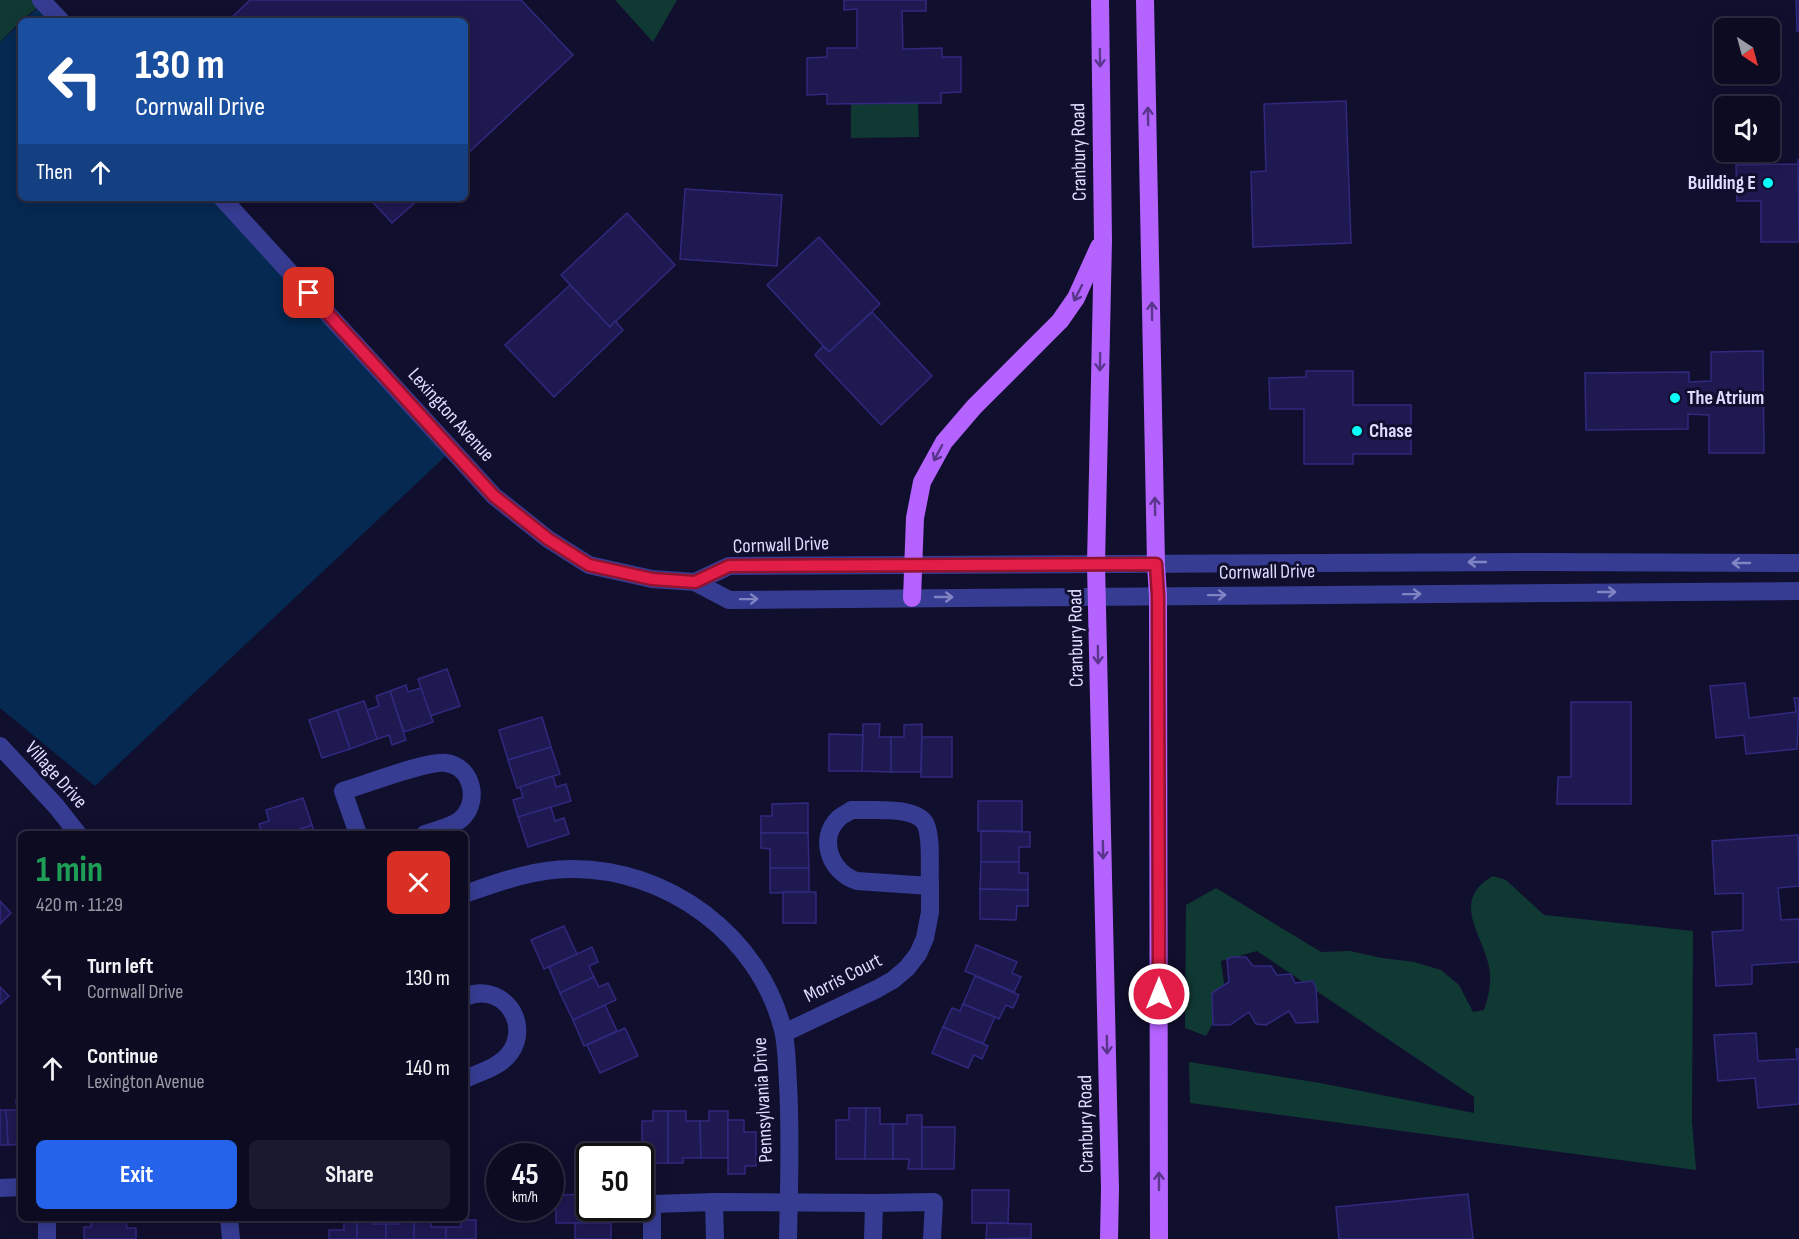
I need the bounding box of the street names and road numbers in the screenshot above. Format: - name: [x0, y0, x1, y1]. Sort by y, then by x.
- street label: Cranbury Road: [1066, 103, 1092, 201]
- street label: Lexington Avenue: [403, 363, 499, 467]
- street label: Cornwall Drive: [732, 531, 830, 559]
- street label: Cornwall Drive: [1219, 559, 1315, 585]
- street label: Cranbury Road: [1063, 589, 1089, 687]
- street label: Village Drive: [20, 737, 92, 813]
- street label: Morris Court: [800, 948, 886, 1008]
- street label: Pennsylvania Drive: [748, 1037, 778, 1163]
- street label: Cranbury Road: [1073, 1075, 1099, 1173]

